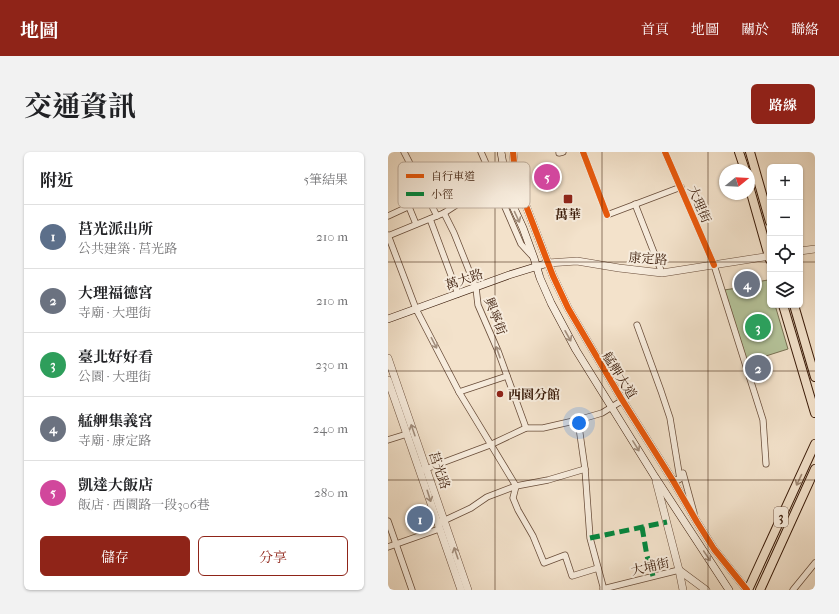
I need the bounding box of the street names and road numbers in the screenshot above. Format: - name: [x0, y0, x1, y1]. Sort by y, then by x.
- street label: 大理街: [685, 183, 714, 225]
- street label: 康定路: [628, 250, 668, 267]
- street label: 萬大路: [443, 266, 485, 293]
- street label: 興寧街: [482, 295, 510, 337]
- street label: 艋舺大道: [599, 349, 640, 401]
- street label: 莒光路: [426, 449, 453, 491]
- road number: 3: [774, 507, 788, 527]
- street label: 大埔街: [629, 555, 671, 578]

